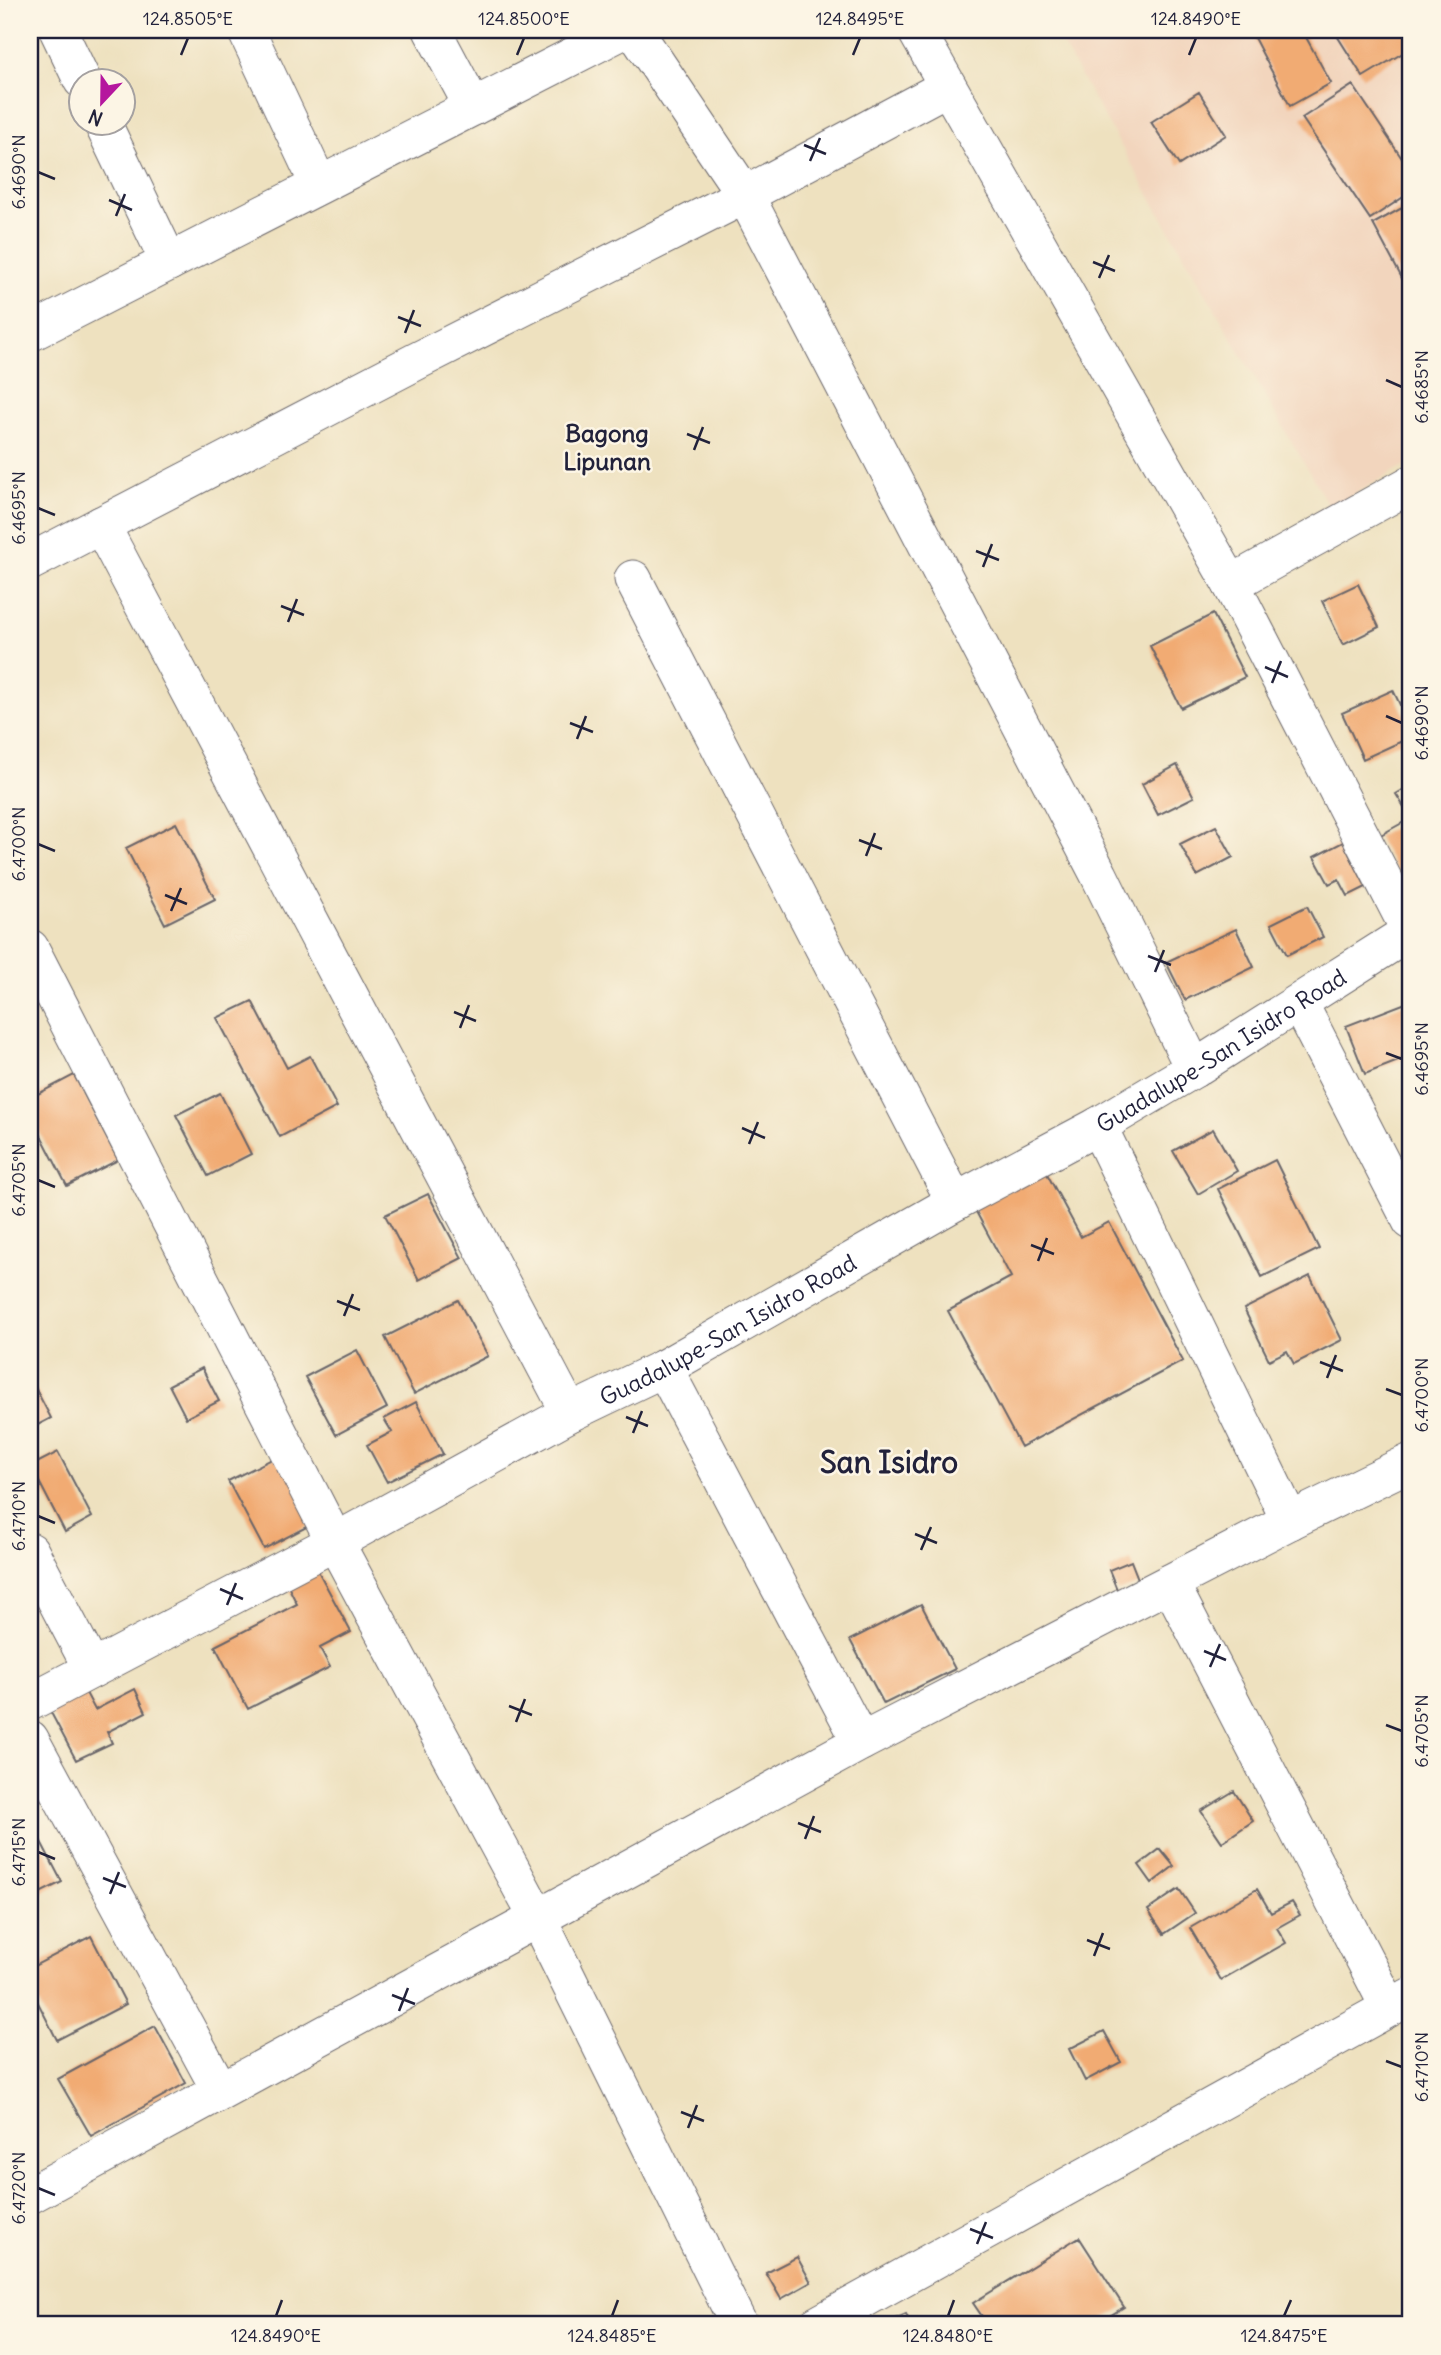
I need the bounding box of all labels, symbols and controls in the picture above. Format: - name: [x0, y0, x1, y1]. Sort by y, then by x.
- text: 124.8505°E: [143, 7, 233, 30]
- text: 124.8500°E: [478, 7, 570, 30]
- text: 124.8495°E: [816, 7, 904, 30]
- text: 124.8490°E: [1151, 7, 1241, 30]
- north arrow: [66, 66, 136, 136]
- text: N: [85, 104, 106, 131]
- text: 6.4690°N: [7, 134, 30, 210]
- text: 6.4685°N: [1410, 350, 1433, 424]
- district label: Bagong Lipunan: [563, 418, 651, 476]
- text: 6.4695°N: [7, 471, 30, 545]
- text: 6.4690°N: [1410, 685, 1433, 761]
- text: 6.4700°N: [7, 807, 30, 881]
- street label: Guadalupe-San Isidro Road: [1091, 962, 1351, 1138]
- text: 6.4695°N: [1410, 1022, 1433, 1096]
- text: 6.4705°N: [7, 1143, 30, 1217]
- street label: Guadalupe-San Isidro Road: [595, 1247, 861, 1411]
- text: 6.4700°N: [1410, 1358, 1433, 1432]
- district label: San Isidro: [820, 1443, 958, 1481]
- text: 6.4710°N: [7, 1481, 30, 1551]
- text: 6.4705°N: [1410, 1694, 1433, 1768]
- text: 6.4715°N: [7, 1818, 30, 1886]
- text: 6.4710°N: [1410, 2032, 1433, 2102]
- text: 6.4720°N: [7, 2152, 30, 2224]
- text: 124.8490°E: [231, 2324, 321, 2347]
- text: 124.8485°E: [568, 2324, 656, 2347]
- text: 124.8480°E: [903, 2324, 993, 2347]
- text: 124.8475°E: [1240, 2324, 1328, 2347]

